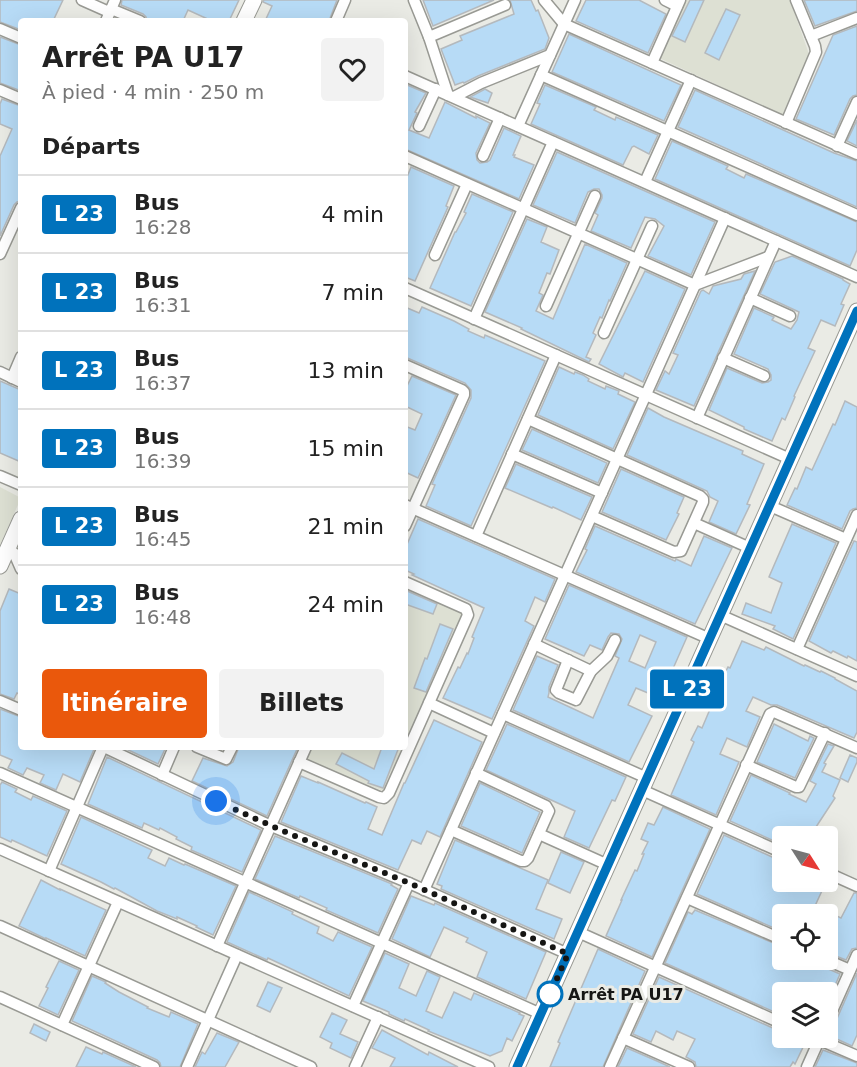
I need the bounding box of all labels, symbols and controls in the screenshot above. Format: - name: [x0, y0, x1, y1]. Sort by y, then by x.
- button: heart: [321, 38, 384, 101]
- text: Arrêt PA U17: [42, 41, 244, 74]
- text: À pied · 4 min · 250 m: [42, 80, 264, 104]
- text: Départs: [42, 134, 140, 159]
- text: Bus: [134, 190, 179, 215]
- text: L 23: [54, 202, 104, 226]
- text: 4 min: [322, 202, 384, 227]
- text: 16:28: [134, 215, 192, 239]
- text: Bus: [134, 268, 179, 293]
- text: L 23: [54, 280, 104, 304]
- text: 7 min: [322, 280, 384, 305]
- text: 16:31: [134, 293, 192, 317]
- text: Bus: [134, 346, 179, 371]
- text: L 23: [54, 358, 104, 382]
- text: 13 min: [308, 358, 384, 383]
- text: 16:37: [134, 371, 192, 395]
- text: Bus: [134, 424, 179, 449]
- text: L 23: [54, 436, 104, 460]
- text: 15 min: [308, 436, 384, 461]
- text: 16:39: [134, 449, 192, 473]
- text: Bus: [134, 502, 179, 527]
- text: L 23: [54, 514, 104, 538]
- text: 21 min: [308, 514, 384, 539]
- text: 16:45: [134, 527, 192, 551]
- text: Bus: [134, 580, 179, 605]
- text: L 23: [54, 592, 104, 616]
- text: 24 min: [308, 592, 384, 617]
- text: 16:48: [134, 605, 192, 629]
- button: Itinéraire: [42, 669, 207, 738]
- button: Billets: [219, 669, 384, 738]
- line badge: L 23: [645, 670, 729, 708]
- text: L 23: [662, 677, 712, 701]
- your location: [201, 786, 231, 816]
- north arrow: [772, 826, 838, 892]
- map controls: [772, 826, 838, 1048]
- button: locate: [772, 904, 838, 970]
- marker: Arrêt PA U17: [537, 981, 563, 1007]
- button: layers: [772, 982, 838, 1048]
- place label: Arrêt PA U17: [568, 985, 684, 1004]

